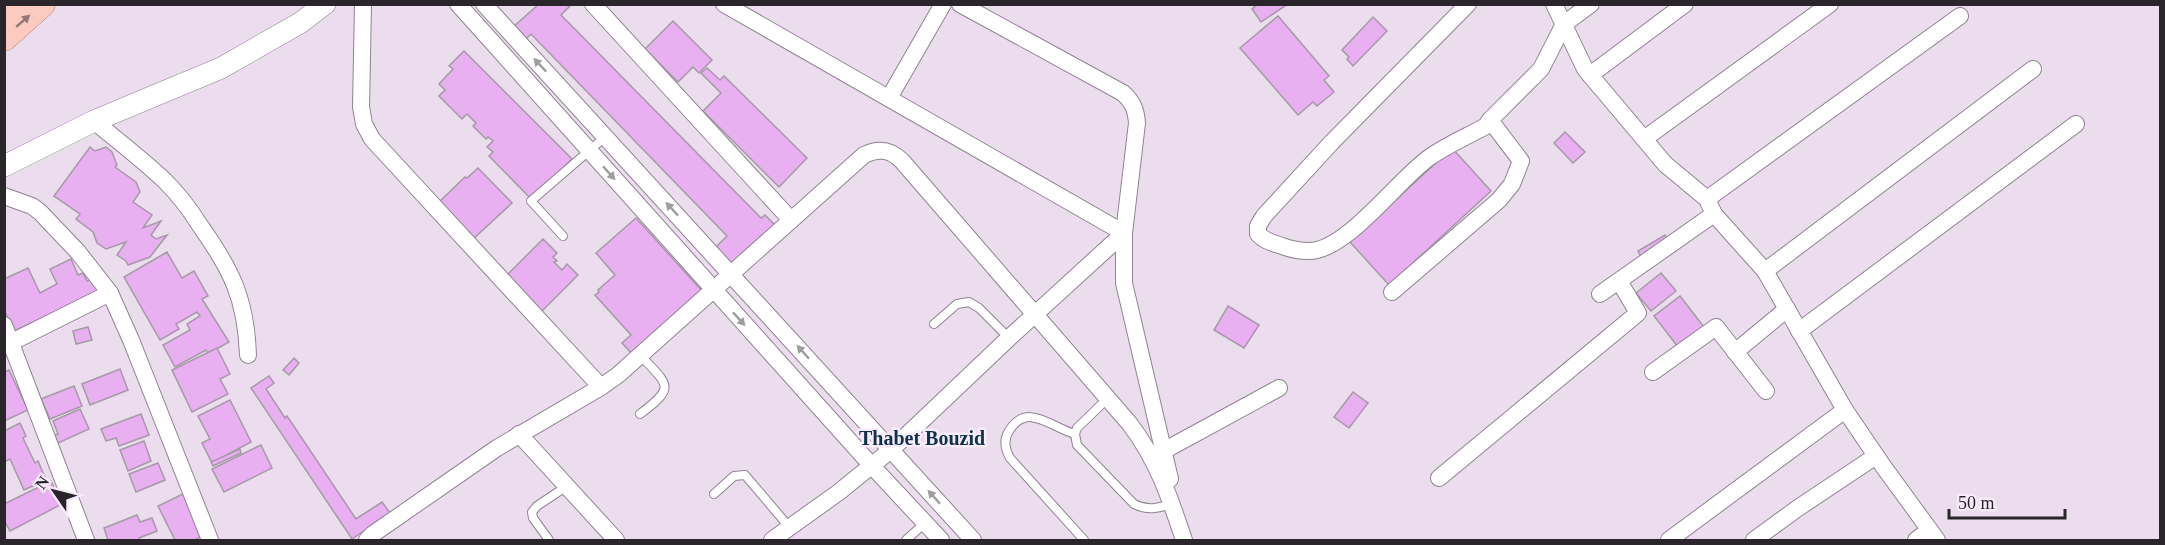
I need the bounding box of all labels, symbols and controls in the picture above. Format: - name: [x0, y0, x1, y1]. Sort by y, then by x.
- one-way arrow: [16, 14, 31, 28]
- one-way arrow: [534, 58, 547, 73]
- one-way arrow: [602, 165, 615, 180]
- one-way arrow: [665, 201, 679, 216]
- one-way arrow: [732, 311, 746, 326]
- one-way arrow: [796, 345, 810, 360]
- district label: Thabet Bouzid: [859, 427, 985, 449]
- north arrow: [24, 461, 84, 521]
- text: N: [32, 473, 53, 492]
- scale bar: [1949, 482, 2064, 520]
- one-way arrow: [928, 490, 941, 505]
- text: 50 m: [1958, 493, 1995, 513]

